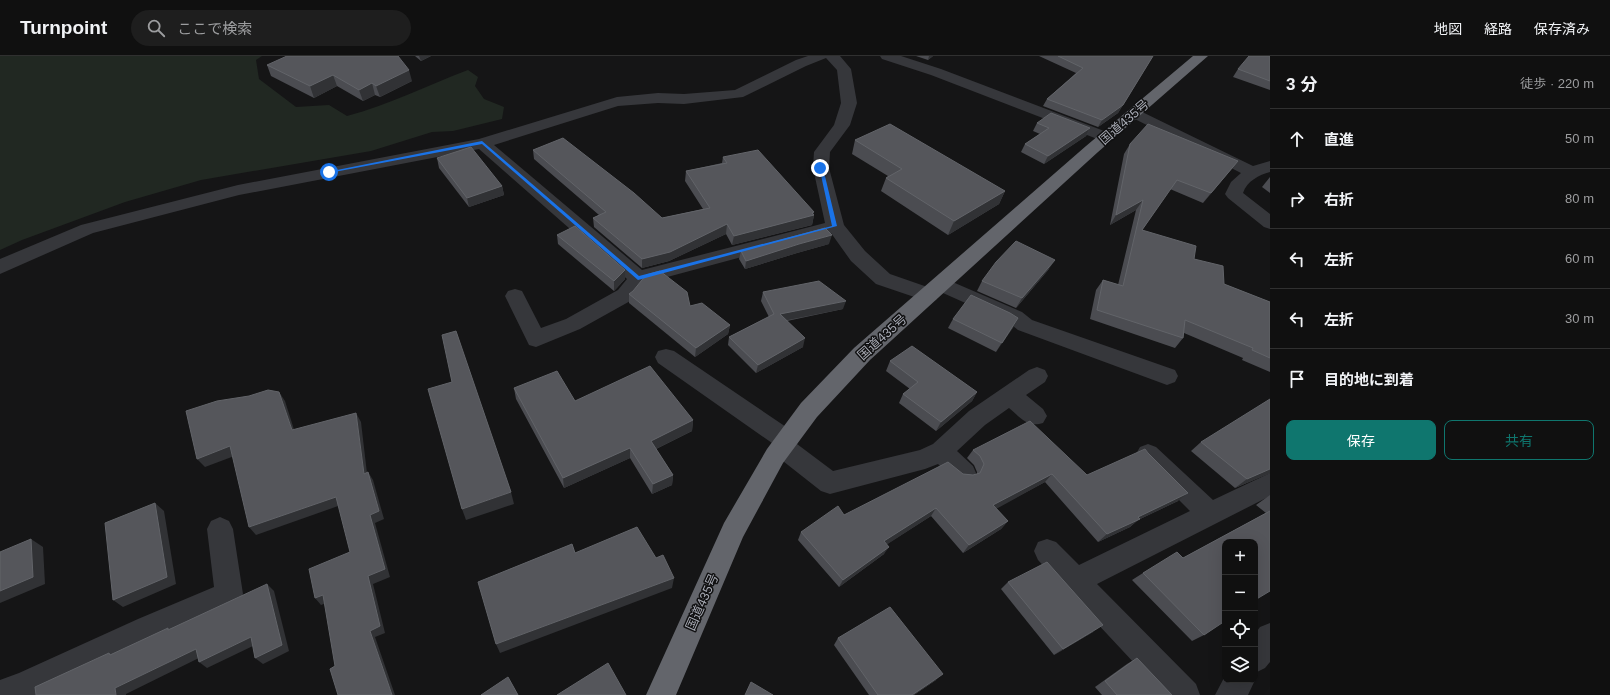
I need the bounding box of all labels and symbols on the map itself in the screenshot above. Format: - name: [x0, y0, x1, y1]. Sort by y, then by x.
- street label: 国道435号: [1096, 96, 1152, 148]
- route end: [811, 159, 829, 177]
- route start: [320, 163, 338, 181]
- street label: 国道435号: [854, 311, 910, 363]
- street label: 国道435号: [683, 571, 721, 633]

